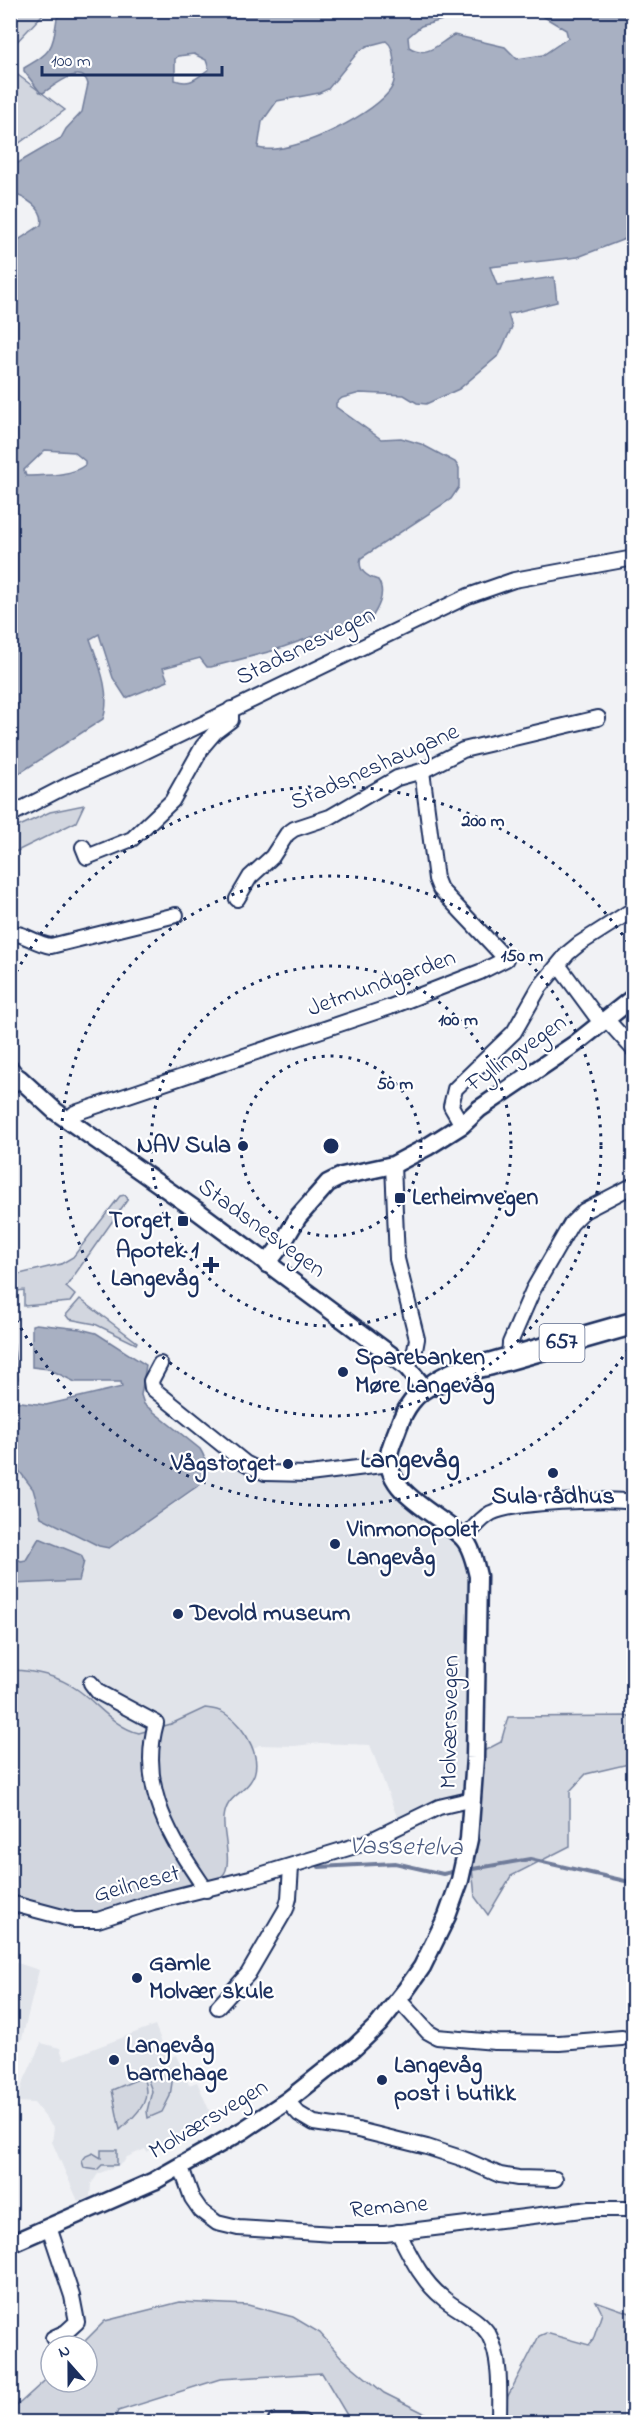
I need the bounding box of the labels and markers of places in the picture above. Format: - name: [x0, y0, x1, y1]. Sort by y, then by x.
- place label: NAV Sula: [137, 1129, 231, 1164]
- centre of rings: [321, 1136, 341, 1156]
- marker: NAV Sula: [236, 1139, 250, 1153]
- place label: Lerheimvegen: [412, 1181, 538, 1217]
- marker: Lerheimvegen: [393, 1191, 407, 1205]
- place label: Torget: [109, 1204, 172, 1240]
- marker: Torget: [176, 1214, 190, 1228]
- place label: Apotek 1 Langevåg: [111, 1234, 199, 1298]
- marker: Apotek 1 Langevåg: [204, 1258, 218, 1272]
- place label: Sparebanken Møre Langevåg: [355, 1341, 495, 1405]
- marker: Sparebanken Møre Langevåg: [336, 1365, 350, 1379]
- place label: Vågstorget: [170, 1447, 277, 1483]
- marker: Vågstorget: [281, 1457, 295, 1471]
- marker: Sula rådhus: [546, 1466, 560, 1480]
- place label: Sula rådhus: [491, 1480, 615, 1515]
- place label: Vinmonopolet Langevåg: [346, 1513, 480, 1577]
- marker: Vinmonopolet Langevåg: [328, 1537, 342, 1551]
- place label: Devold museum: [189, 1597, 351, 1632]
- marker: Devold museum: [171, 1607, 185, 1621]
- place label: Gamle Molvær skule: [149, 1947, 275, 2010]
- marker: Gamle Molvær skule: [130, 1971, 144, 1985]
- place label: Langevåg barnehage: [126, 2029, 229, 2093]
- place label: Langevåg post i butikk: [394, 2049, 516, 2112]
- marker: Langevåg barnehage: [107, 2053, 121, 2067]
- marker: Langevåg post i butikk: [375, 2073, 389, 2087]

